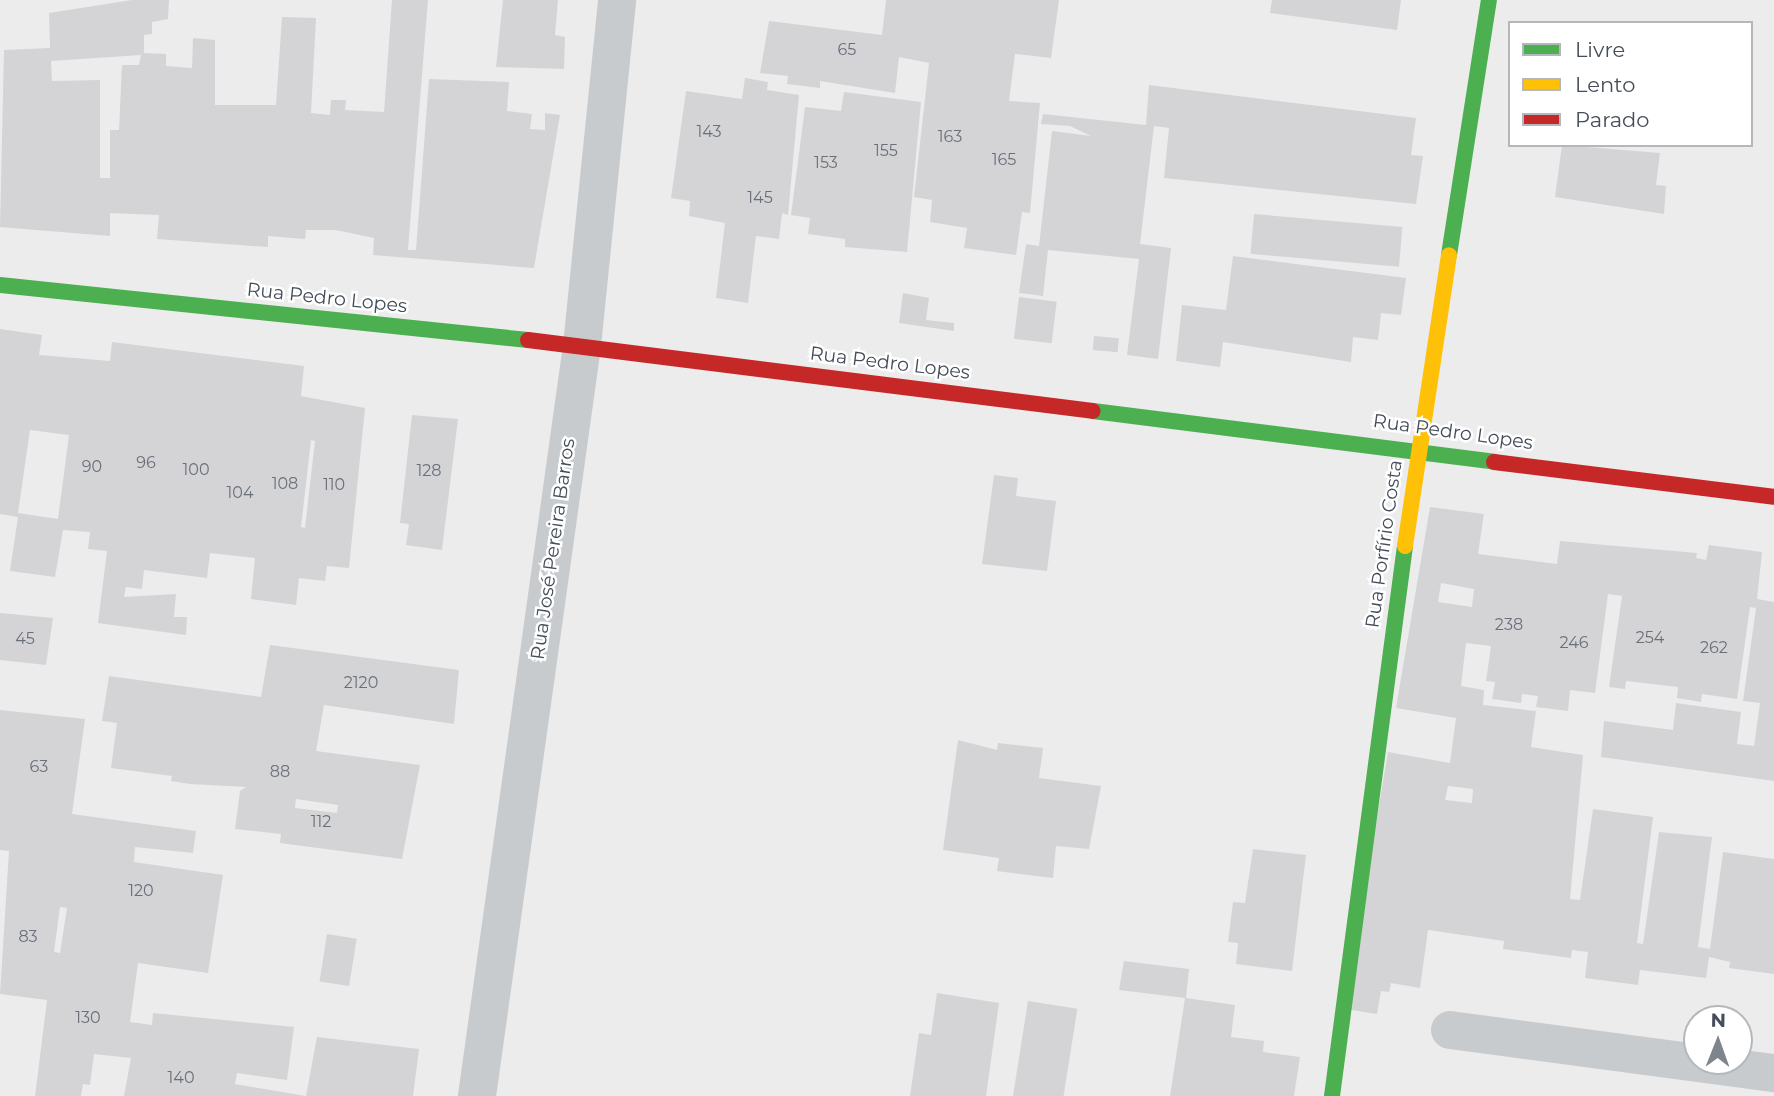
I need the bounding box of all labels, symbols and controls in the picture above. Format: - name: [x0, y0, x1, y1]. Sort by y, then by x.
- legend: [1508, 21, 1753, 147]
- text: Livre: [1575, 37, 1625, 62]
- house number: 65: [838, 40, 856, 60]
- text: Lento: [1575, 72, 1635, 97]
- text: Parado: [1575, 107, 1650, 132]
- house number: 143: [696, 122, 722, 142]
- house number: 163: [938, 127, 962, 147]
- house number: 155: [874, 141, 898, 161]
- house number: 165: [992, 150, 1016, 170]
- house number: 153: [814, 153, 838, 173]
- house number: 145: [747, 188, 773, 208]
- street label: Rua Pedro Lopes: [246, 278, 408, 318]
- street label: Rua Pedro Lopes: [809, 342, 971, 384]
- street label: Rua Pedro Lopes: [1372, 409, 1534, 455]
- street label: Rua José Pereira Barros: [526, 437, 580, 661]
- house number: 96: [136, 453, 156, 473]
- house number: 90: [82, 457, 102, 477]
- street label: Rua Porfírio Costa: [1361, 459, 1407, 629]
- house number: 100: [183, 460, 209, 480]
- house number: 128: [416, 461, 442, 481]
- house number: 108: [272, 474, 298, 494]
- house number: 110: [323, 475, 345, 495]
- house number: 104: [227, 483, 253, 503]
- house number: 238: [1495, 615, 1523, 635]
- house number: 254: [1636, 628, 1664, 648]
- house number: 45: [15, 629, 35, 649]
- house number: 246: [1559, 633, 1589, 653]
- house number: 262: [1700, 638, 1728, 658]
- house number: 2120: [344, 673, 378, 693]
- house number: 63: [30, 757, 48, 777]
- house number: 88: [270, 762, 290, 782]
- house number: 112: [311, 812, 331, 832]
- house number: 120: [128, 881, 154, 901]
- house number: 83: [18, 927, 38, 947]
- north arrow: [1683, 1005, 1753, 1075]
- house number: 130: [75, 1008, 101, 1028]
- text: N: [1710, 1009, 1726, 1032]
- house number: 140: [168, 1068, 194, 1088]

